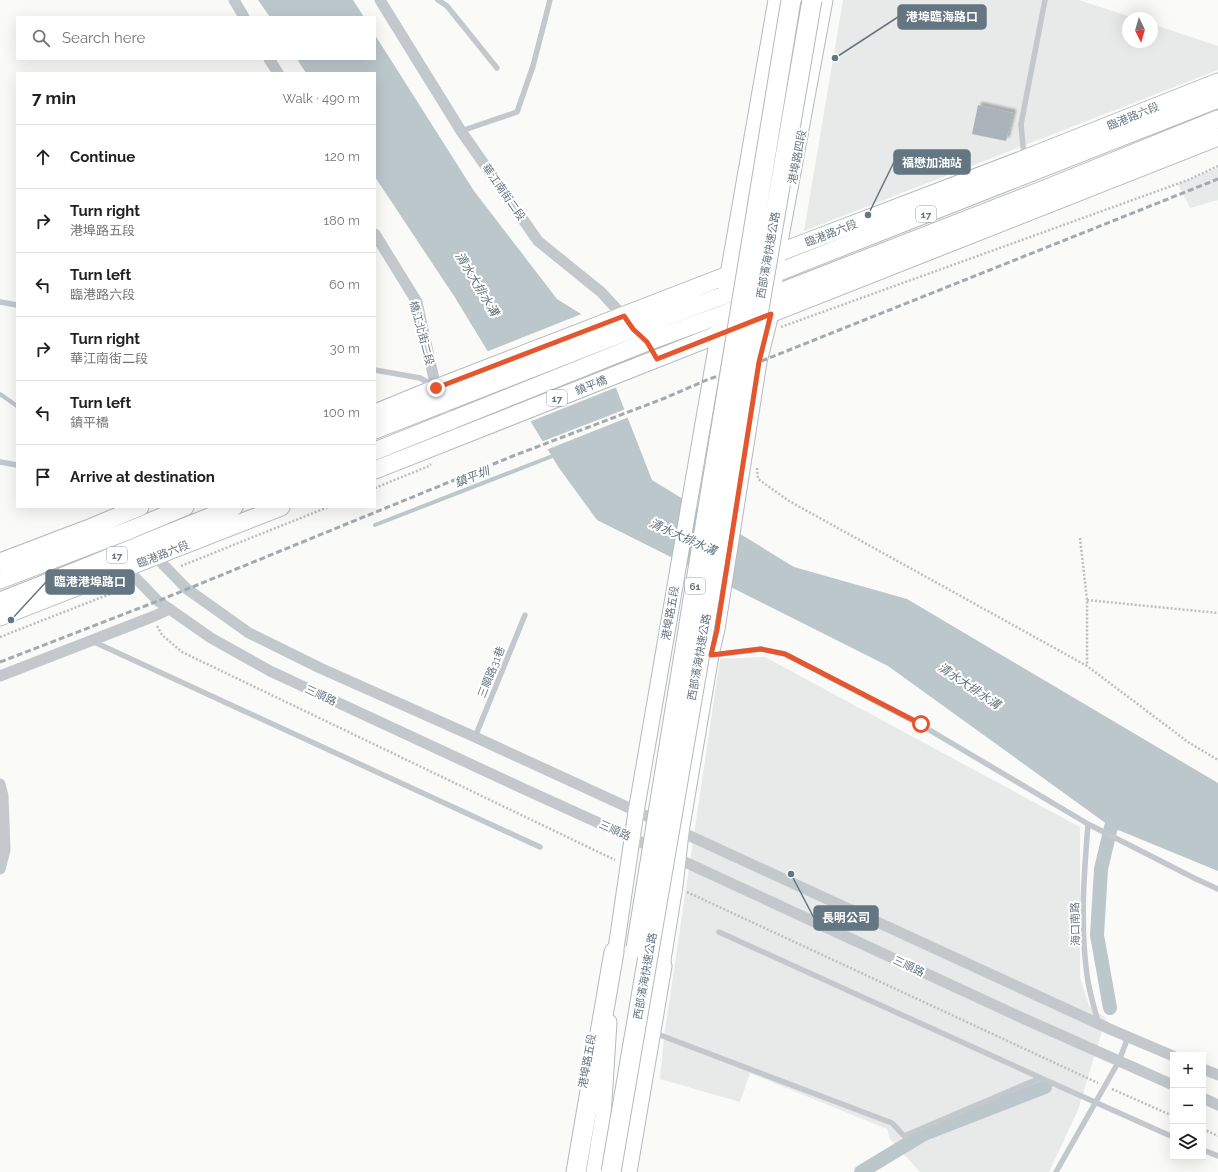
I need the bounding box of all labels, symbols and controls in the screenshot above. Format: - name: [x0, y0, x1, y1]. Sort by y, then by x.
- callout: 港埠臨海路口: [898, 5, 986, 29]
- text: 港埠臨海路口: [906, 10, 978, 24]
- north arrow: [1122, 12, 1158, 48]
- search box: [16, 16, 376, 60]
- icon: search: [30, 27, 52, 49]
- text: Search here: [62, 29, 145, 47]
- text: 7 min: [32, 88, 76, 108]
- text: Walk · 490 m: [283, 91, 360, 106]
- street label: 臨港路六段: [1105, 100, 1161, 133]
- street label: 港埠路四段: [786, 129, 809, 185]
- icon: ahead: [32, 146, 54, 168]
- text: Continue: [70, 148, 135, 166]
- text: 120 m: [324, 149, 360, 164]
- callout: 福懋加油站: [894, 150, 970, 174]
- text: 福懋加油站: [902, 156, 962, 170]
- street label: 華江南街二段: [479, 162, 528, 223]
- text: Turn right: [70, 202, 140, 220]
- road number: 17: [916, 206, 936, 222]
- icon: right: [32, 210, 54, 232]
- street label: 西部濱海快速公路: [754, 211, 783, 300]
- text: 180 m: [324, 213, 360, 228]
- street label: 臨港路六段: [803, 218, 859, 249]
- text: 港埠路五段: [70, 223, 135, 238]
- water label: 清水大排水溝: [452, 250, 503, 320]
- text: Turn left: [70, 266, 131, 284]
- icon: left: [32, 274, 54, 296]
- text: 60 m: [329, 277, 360, 292]
- text: 臨港路六段: [70, 287, 135, 302]
- street label: 橋江北街二段: [407, 300, 436, 367]
- text: Turn right: [70, 330, 140, 348]
- icon: right: [32, 338, 54, 360]
- text: 30 m: [330, 341, 360, 356]
- text: 華江南街二段: [70, 351, 148, 366]
- street label: 鎮平橋: [573, 373, 609, 397]
- route end: [427, 379, 445, 397]
- road number: 17: [547, 390, 567, 406]
- text: Turn left: [70, 394, 131, 412]
- icon: left: [32, 402, 54, 424]
- text: 100 m: [323, 405, 360, 420]
- text: 鎮平橋: [70, 415, 109, 430]
- water label: 鎮平圳: [453, 463, 493, 490]
- icon: arrive: [32, 466, 54, 488]
- text: Arrive at destination: [70, 468, 215, 486]
- water label: 清水大排水溝: [647, 516, 721, 559]
- street label: 臨港路六段: [135, 539, 191, 570]
- road number: 17: [107, 547, 127, 563]
- callout: 臨港港埠路口: [46, 570, 134, 594]
- text: 臨港港埠路口: [54, 575, 126, 589]
- road number: 61: [685, 578, 705, 594]
- street label: 港埠路五段: [659, 585, 682, 641]
- street label: 西部濱海快速公路: [685, 613, 714, 702]
- street label: 三順路31巷: [475, 644, 508, 700]
- water label: 清水大排水溝: [935, 660, 1004, 713]
- street label: 三順路: [303, 683, 338, 708]
- route start: [912, 715, 930, 733]
- street label: 三順路: [597, 818, 633, 843]
- street label: 海口南路: [1069, 902, 1082, 946]
- callout: 長明公司: [814, 906, 878, 930]
- text: 長明公司: [822, 911, 870, 925]
- street label: 西部濱海快速公路: [631, 932, 660, 1021]
- street label: 三順路: [891, 954, 926, 979]
- street label: 港埠路五段: [576, 1033, 599, 1089]
- map controls: [1170, 1052, 1206, 1160]
- button: +: [1170, 1052, 1206, 1088]
- button: −: [1170, 1088, 1206, 1124]
- button: layers: [1170, 1124, 1206, 1160]

